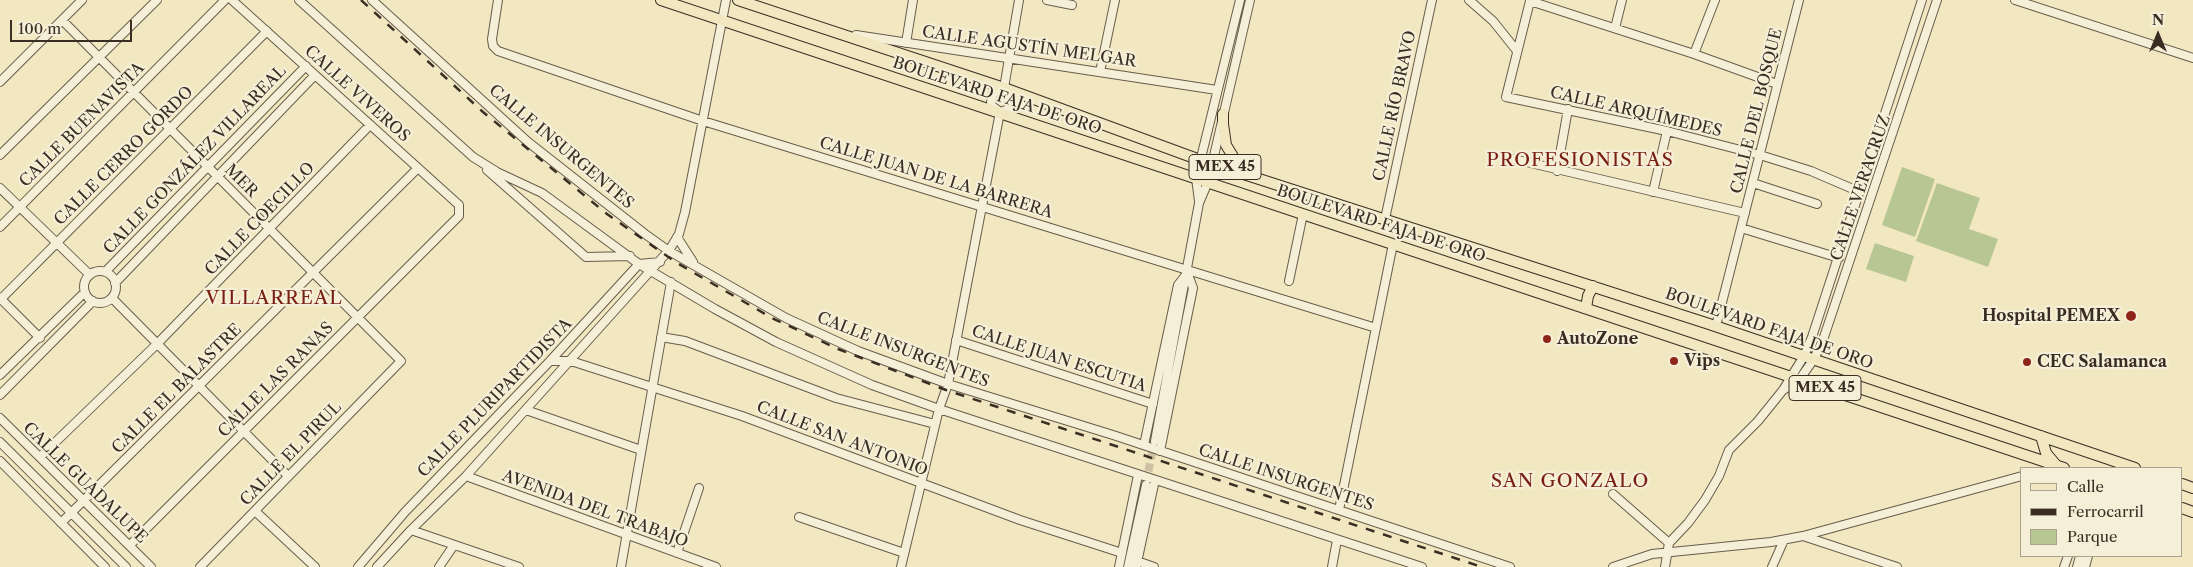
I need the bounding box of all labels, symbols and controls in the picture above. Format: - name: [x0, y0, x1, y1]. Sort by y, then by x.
- scale bar: [12, 10, 135, 42]
- north arrow: [2133, 10, 2183, 60]
- text: N: [2152, 11, 2164, 29]
- text: 100 m: [18, 19, 61, 38]
- street label: CALLE AGUSTÍN MELGAR: [921, 22, 1137, 72]
- street label: CALLE DEL BOSQUE: [1727, 26, 1787, 196]
- street label: CALLE RÍO BRAVO: [1370, 29, 1420, 183]
- street label: CALLE VIVEROS: [300, 42, 414, 146]
- street label: BOULEVARD FAJA DE ORO: [890, 53, 1104, 139]
- street label: CALLE BUENAVISTA: [16, 59, 148, 191]
- street label: CALLE GONZÁLEZ VILLAREAL: [100, 62, 290, 258]
- street label: CALLE INSURGENTES: [485, 81, 637, 213]
- street label: CALLE CERRO GORDO: [51, 83, 197, 229]
- street label: CALLE ARQUÍMEDES: [1548, 83, 1724, 141]
- street label: CALLE VERACRUZ: [1827, 113, 1895, 263]
- street label: CALLE JUAN DE LA BARRERA: [817, 133, 1055, 223]
- district label: PROFESIONISTAS: [1484, 150, 1676, 172]
- road number: MEX 45: [1189, 154, 1261, 180]
- street label: CALLE COECILLO: [201, 159, 319, 279]
- street label: MER: [220, 160, 262, 202]
- street label: BOULEVARD FAJA DE ORO: [1274, 181, 1488, 267]
- street label: BOULEVARD FAJA DE ORO: [1663, 284, 1875, 374]
- district label: VILLARREAL: [204, 288, 344, 310]
- place label: Hospital PEMEX: [1982, 306, 2120, 326]
- street label: CALLE INSURGENTES: [814, 308, 992, 392]
- marker: Hospital PEMEX: [2124, 309, 2138, 323]
- street label: CALLE PLURIPARTIDISTA: [414, 315, 576, 481]
- street label: CALLE LAS RANAS: [214, 318, 338, 442]
- street label: CALLE EL BALASTRE: [108, 320, 246, 458]
- street label: CALLE JUAN ESCUTIA: [969, 322, 1149, 396]
- place label: AutoZone: [1557, 329, 1638, 349]
- marker: AutoZone: [1541, 333, 1553, 345]
- place label: Vips: [1684, 351, 1720, 371]
- place label: CEC Salamanca: [2037, 352, 2167, 372]
- marker: Vips: [1668, 355, 1680, 367]
- marker: CEC Salamanca: [2021, 356, 2033, 368]
- road number: MEX 45: [1789, 376, 1861, 400]
- street label: CALLE SAN ANTONIO: [754, 397, 930, 481]
- street label: CALLE EL PIRUL: [236, 398, 346, 510]
- street label: CALLE GUADALUPE: [19, 419, 151, 547]
- street label: CALLE INSURGENTES: [1196, 441, 1376, 515]
- street label: AVENIDA DEL TRABAJO: [499, 466, 691, 552]
- legend: [2020, 467, 2183, 557]
- district label: SAN GONZALO: [1489, 471, 1651, 493]
- text: Calle: [2067, 477, 2104, 496]
- text: Ferrocarril: [2067, 502, 2144, 521]
- text: Parque: [2067, 527, 2117, 546]

